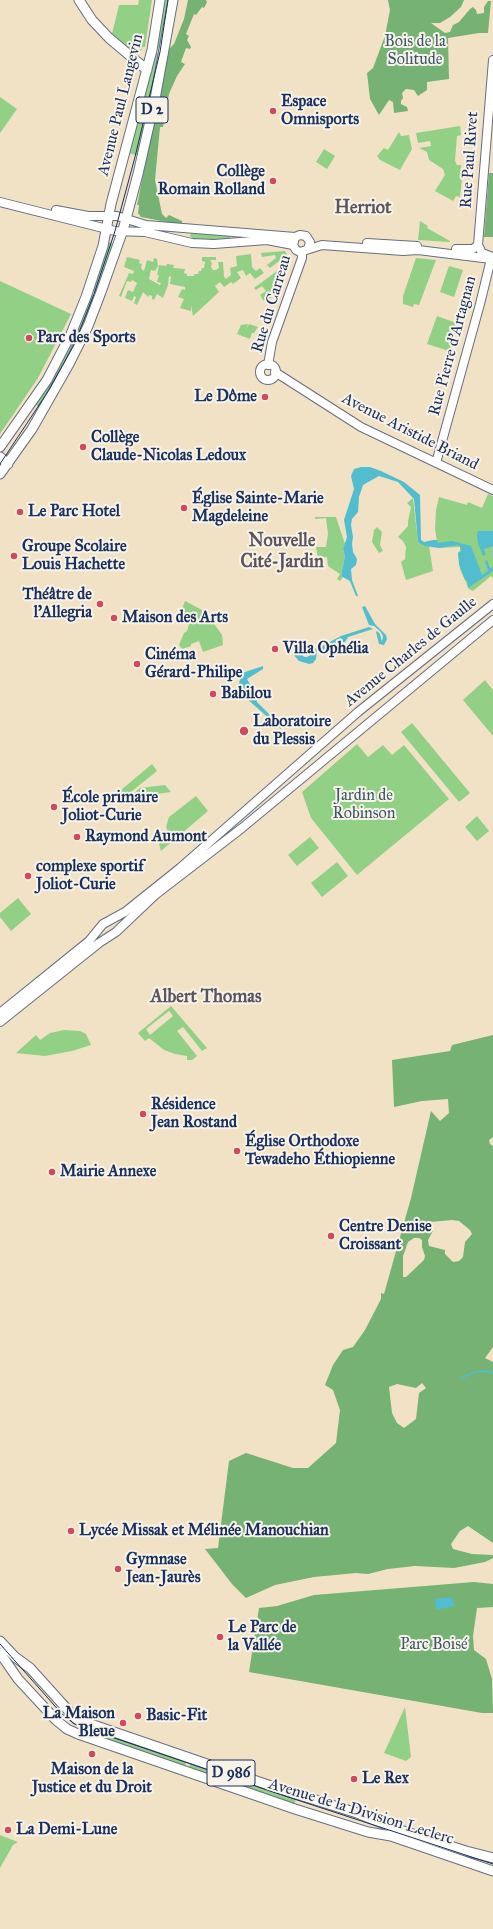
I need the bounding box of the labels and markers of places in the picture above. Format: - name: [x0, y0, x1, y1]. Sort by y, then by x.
- place label: Espace Omnisports: [281, 92, 359, 130]
- marker: Espace Omnisports: [268, 106, 278, 116]
- place label: Collège Romain Rolland: [158, 162, 265, 200]
- marker: Collège Romain Rolland: [268, 176, 278, 186]
- place label: Parc des Sports: [37, 328, 136, 348]
- marker: Parc des Sports: [24, 333, 34, 343]
- place label: Le Dôme: [194, 387, 257, 407]
- marker: Le Dôme: [260, 392, 270, 402]
- place label: Collège Claude-Nicolas Ledoux: [91, 428, 246, 466]
- marker: Collège Claude-Nicolas Ledoux: [78, 442, 88, 452]
- place label: Église Sainte-Marie Magdeleine: [192, 489, 324, 527]
- place label: Le Parc Hotel: [28, 502, 120, 522]
- marker: Église Sainte-Marie Magdeleine: [179, 503, 189, 513]
- marker: Le Parc Hotel: [15, 507, 25, 517]
- place label: Groupe Scolaire Louis Hachette: [22, 537, 127, 575]
- marker: Groupe Scolaire Louis Hachette: [9, 551, 19, 561]
- place label: Théâtre de l’Allegria: [22, 585, 92, 623]
- marker: Théâtre de l’Allegria: [95, 599, 105, 609]
- place label: Maison des Arts: [122, 608, 228, 628]
- marker: Maison des Arts: [109, 613, 119, 623]
- place label: Villa Ophélia: [283, 639, 368, 659]
- marker: Villa Ophélia: [270, 644, 280, 654]
- place label: Cinéma Gérard-Philipe: [145, 645, 242, 683]
- marker: Cinéma Gérard-Philipe: [132, 659, 142, 669]
- place label: Babilou: [221, 684, 271, 704]
- marker: Babilou: [208, 689, 218, 699]
- place label: Laboratoire du Plessis: [253, 712, 331, 750]
- marker: Laboratoire du Plessis: [238, 725, 250, 737]
- place label: École primaire Joliot-Curie: [62, 788, 158, 826]
- marker: École primaire Joliot-Curie: [49, 802, 59, 812]
- place label: Raymond Aumont: [85, 827, 207, 847]
- marker: Raymond Aumont: [72, 832, 82, 842]
- place label: complexe sportif Joliot-Curie: [36, 857, 144, 895]
- marker: complexe sportif Joliot-Curie: [23, 871, 33, 881]
- place label: Résidence Jean Rostand: [151, 1095, 237, 1133]
- marker: Résidence Jean Rostand: [138, 1109, 148, 1119]
- place label: Église Orthodoxe Tewadeho Éthiopienne: [245, 1132, 395, 1170]
- marker: Église Orthodoxe Tewadeho Éthiopienne: [232, 1146, 242, 1156]
- place label: Mairie Annexe: [60, 1162, 156, 1182]
- marker: Mairie Annexe: [47, 1167, 57, 1177]
- place label: Centre Denise Croissant: [339, 1217, 432, 1255]
- marker: Centre Denise Croissant: [326, 1231, 336, 1241]
- place label: Lycée Missak et Mélinée Manouchian: [79, 1521, 329, 1541]
- marker: Lycée Missak et Mélinée Manouchian: [66, 1526, 76, 1536]
- place label: Gymnase Jean-Jaurès: [126, 1550, 201, 1588]
- marker: Gymnase Jean-Jaurès: [113, 1564, 123, 1574]
- place label: Le Parc de la Vallée: [228, 1618, 296, 1656]
- marker: Le Parc de la Vallée: [215, 1632, 225, 1642]
- place label: La Maison Bleue: [43, 1704, 115, 1742]
- place label: Basic-Fit: [146, 1706, 207, 1726]
- marker: Basic-Fit: [133, 1711, 143, 1721]
- marker: La Maison Bleue: [118, 1718, 128, 1728]
- marker: Maison de la Justice et du Droit: [87, 1749, 97, 1759]
- place label: Maison de la Justice et du Droit: [32, 1760, 152, 1798]
- place label: Le Rex: [362, 1769, 409, 1789]
- marker: Le Rex: [349, 1774, 359, 1784]
- place label: La Demi-Lune: [16, 1820, 117, 1840]
- marker: La Demi-Lune: [3, 1825, 13, 1835]

